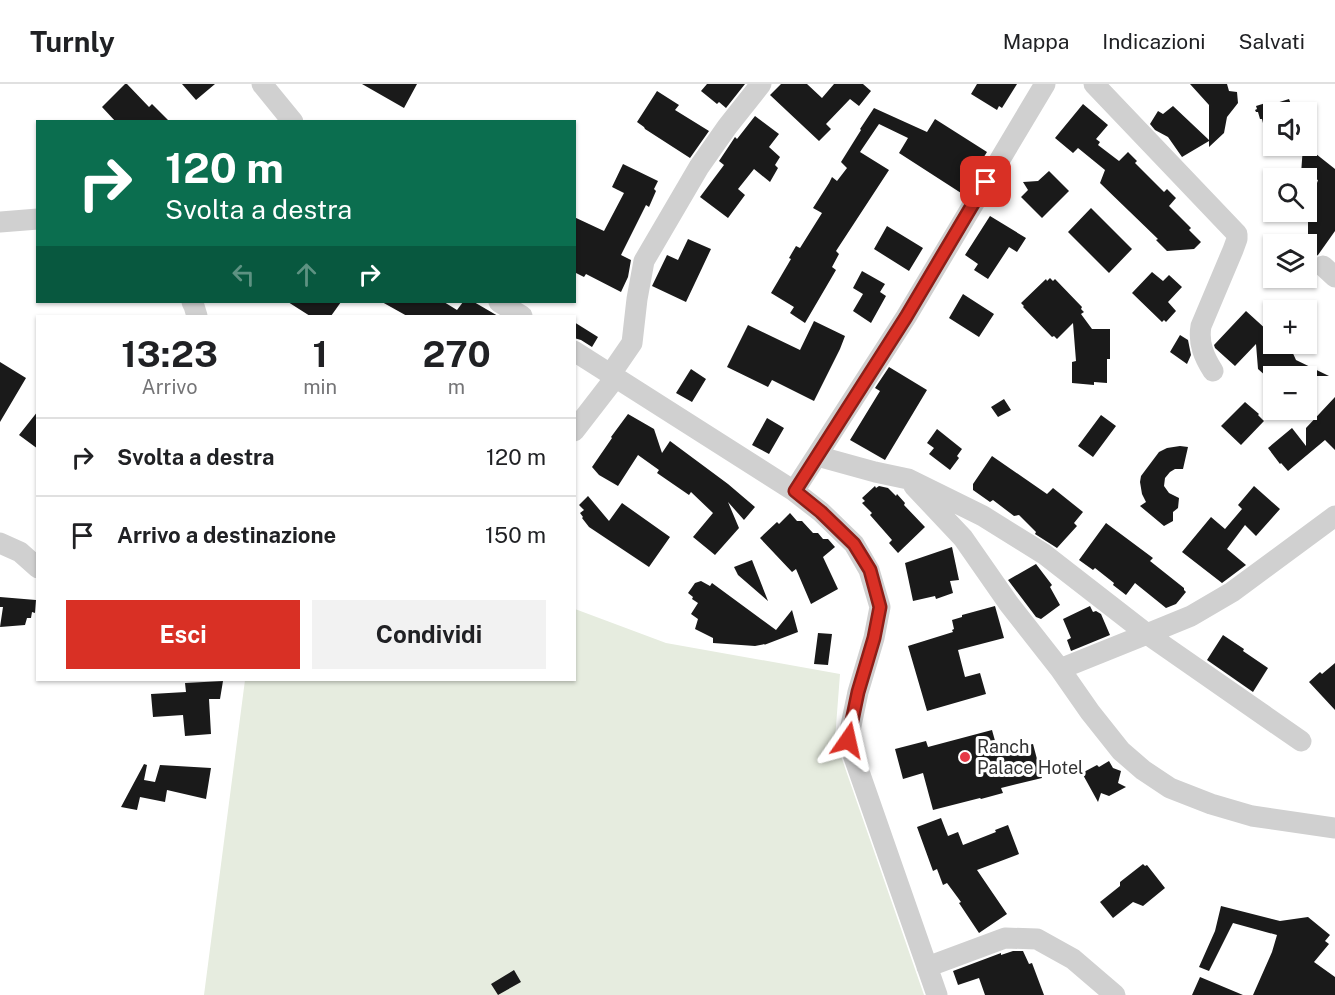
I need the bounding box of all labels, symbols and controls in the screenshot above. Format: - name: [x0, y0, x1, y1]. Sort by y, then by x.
- text: Turnly: [30, 25, 115, 58]
- text: Mappa: [1003, 29, 1069, 54]
- text: Indicazioni: [1102, 29, 1206, 54]
- text: Salvati: [1239, 29, 1305, 54]
- map controls: [1263, 102, 1317, 420]
- button: sound: [1263, 102, 1317, 156]
- text: 120 m: [165, 143, 284, 192]
- icon: right: [66, 144, 144, 222]
- pin: [960, 156, 1011, 207]
- icon: arrive: [969, 165, 1002, 198]
- button: search: [1263, 168, 1317, 222]
- text: Svolta a destra: [165, 193, 352, 225]
- button: layers: [1263, 234, 1317, 288]
- icon: left: [227, 258, 260, 291]
- icon: ahead: [290, 258, 323, 291]
- icon: right: [353, 258, 386, 291]
- button: +: [1263, 300, 1317, 354]
- text: 13:23: [121, 333, 218, 375]
- text: 1: [312, 333, 328, 375]
- text: 270: [422, 333, 491, 375]
- button: −: [1263, 366, 1317, 420]
- text: Arrivo: [142, 375, 198, 399]
- text: min: [303, 375, 337, 399]
- text: m: [448, 375, 465, 399]
- icon: right: [66, 441, 99, 474]
- text: Svolta a destra: [117, 444, 274, 470]
- text: 120 m: [486, 444, 546, 470]
- icon: arrive: [66, 519, 99, 552]
- text: Arrivo a destinazione: [117, 522, 336, 548]
- text: 150 m: [485, 522, 546, 548]
- button: Esci: [66, 600, 300, 669]
- button: Condividi: [312, 600, 546, 669]
- position arrow: [816, 708, 880, 772]
- place label: Ranch Palace Hotel: [977, 736, 1084, 778]
- marker: Ranch Palace Hotel: [958, 750, 972, 764]

